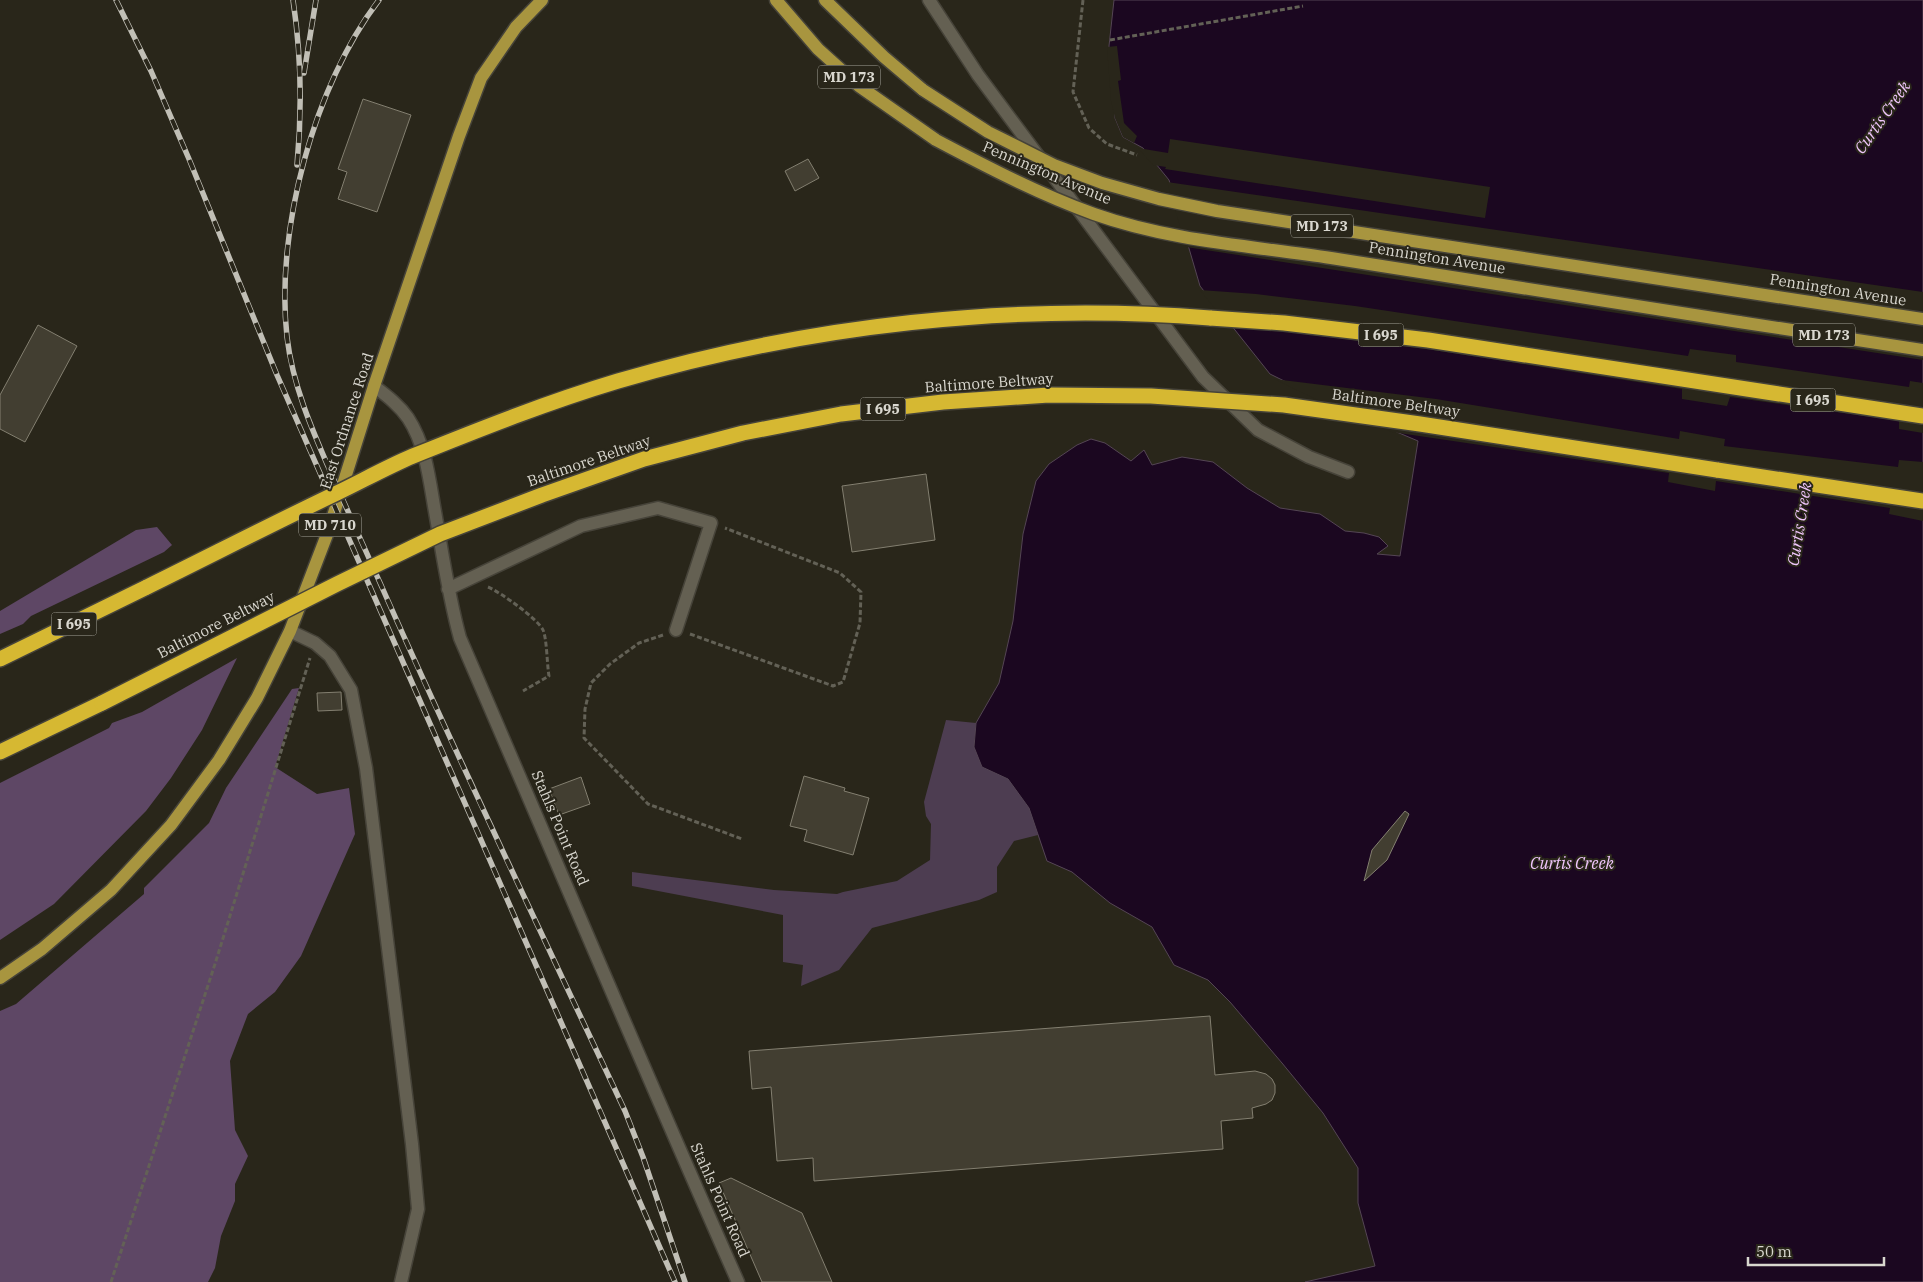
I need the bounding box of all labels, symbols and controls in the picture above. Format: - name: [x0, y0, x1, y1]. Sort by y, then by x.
- road number: MD 173: [818, 66, 880, 88]
- water label: Curtis Creek: [1850, 76, 1915, 157]
- street label: Pennington Avenue: [980, 137, 1115, 208]
- road number: MD 173: [1291, 215, 1353, 238]
- street label: Pennington Avenue: [1367, 237, 1507, 278]
- street label: Pennington Avenue: [1768, 269, 1908, 310]
- road number: I 695: [1358, 324, 1404, 346]
- road number: MD 173: [1793, 324, 1855, 346]
- street label: East Ordnance Road: [315, 350, 378, 492]
- street label: Baltimore Beltway: [924, 369, 1054, 396]
- street label: Baltimore Beltway: [1331, 384, 1461, 421]
- road number: I 695: [1790, 388, 1836, 412]
- road number: I 695: [860, 398, 906, 420]
- street label: Baltimore Beltway: [525, 431, 653, 491]
- water label: Curtis Creek: [1783, 480, 1816, 567]
- road number: MD 710: [299, 514, 361, 536]
- street label: Baltimore Beltway: [154, 587, 278, 662]
- road number: I 695: [52, 612, 96, 636]
- street label: Stahls Point Road: [528, 767, 593, 888]
- water label: Curtis Creek: [1530, 853, 1615, 873]
- street label: Stahls Point Road: [687, 1140, 754, 1260]
- scale bar: [1748, 1234, 1884, 1266]
- text: 50 m: [1756, 1242, 1792, 1261]

